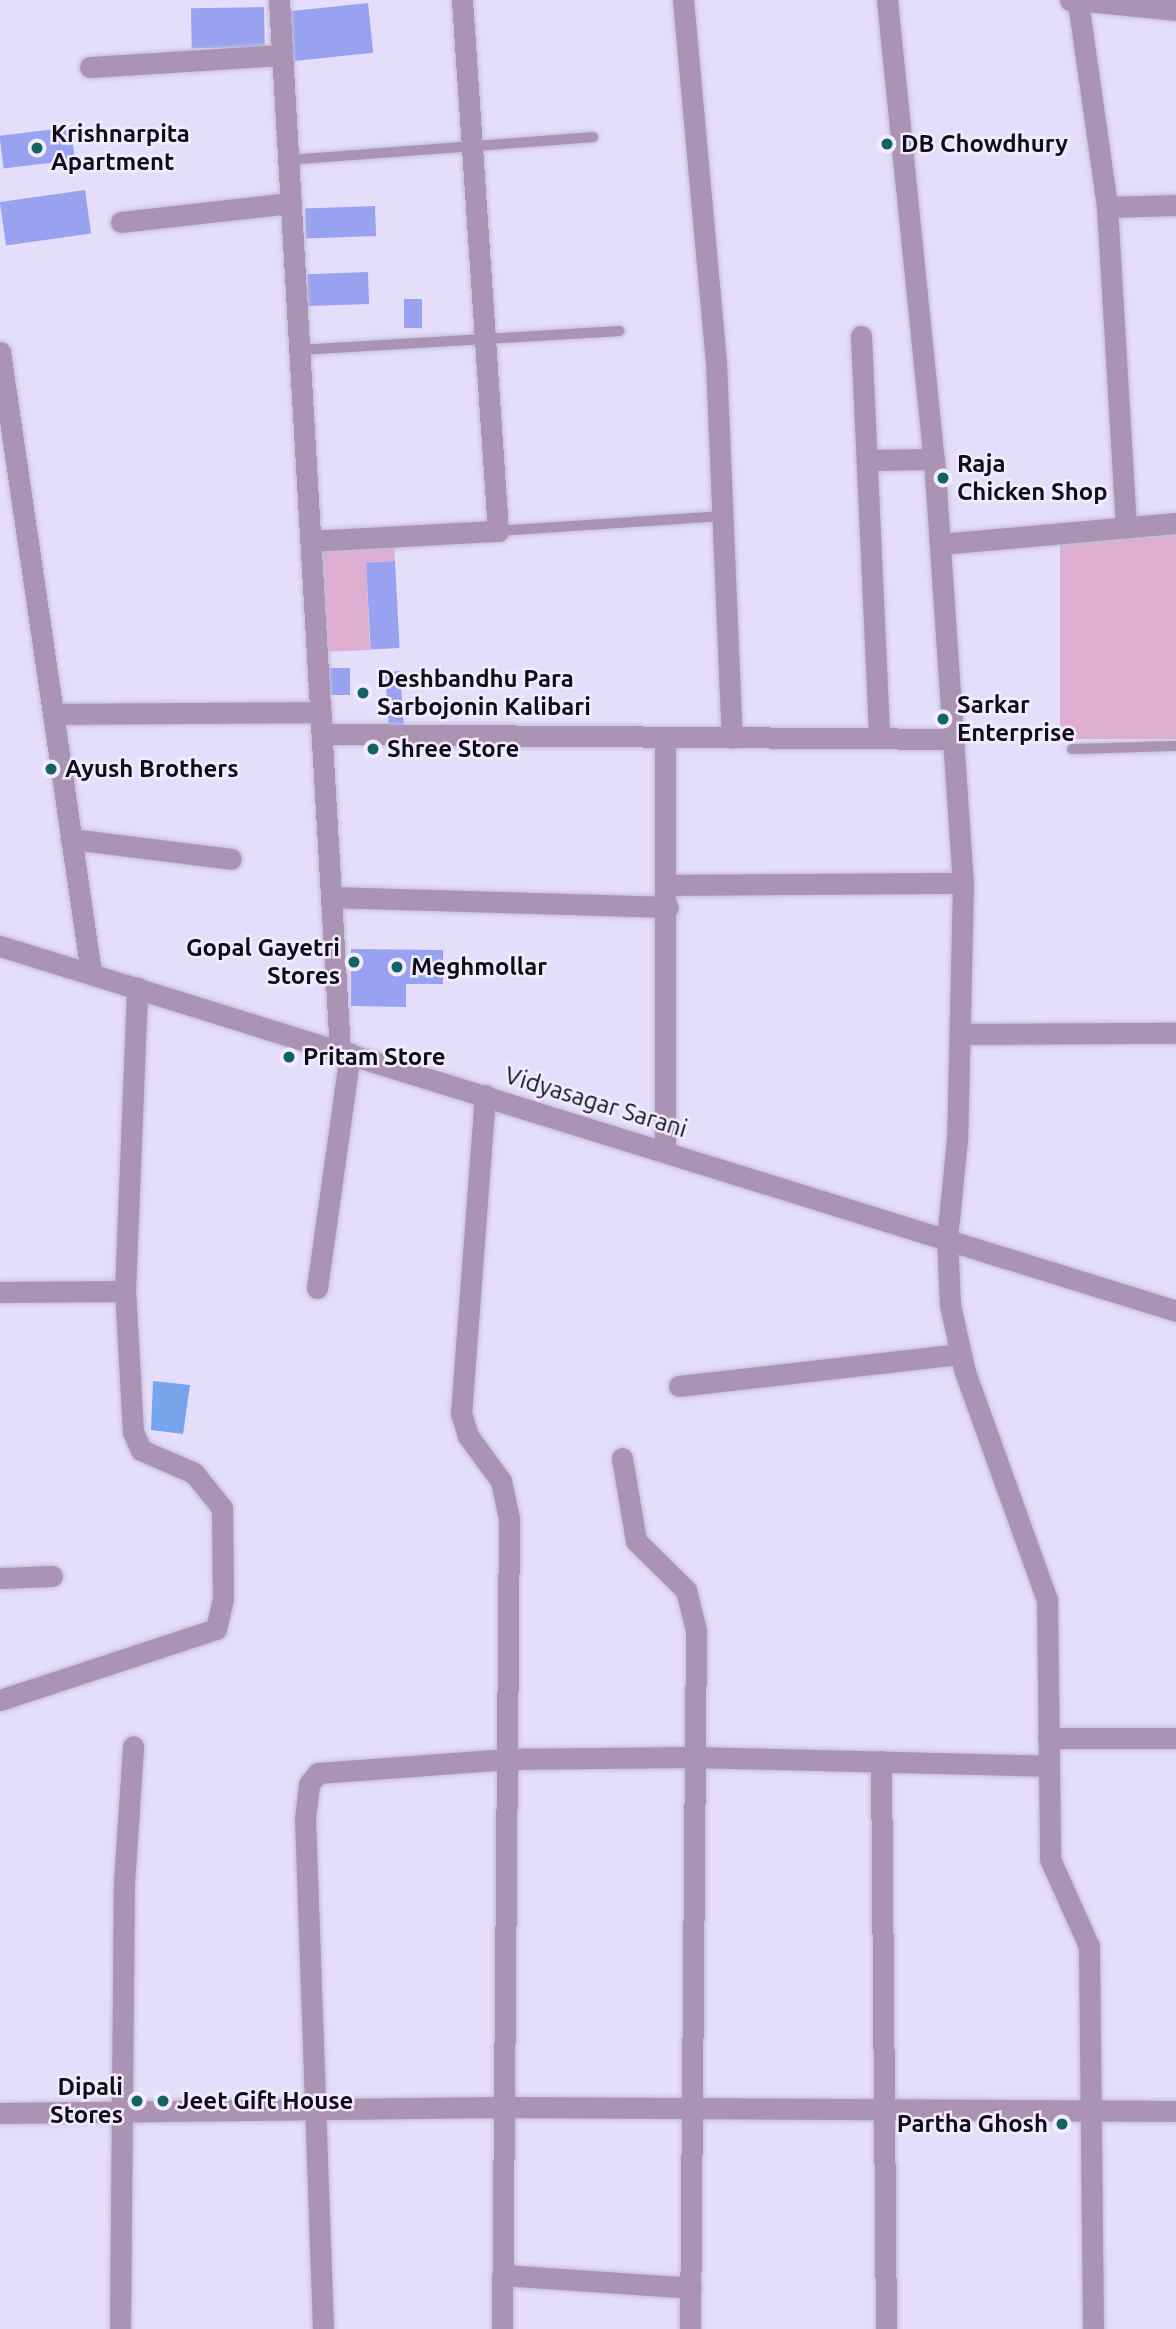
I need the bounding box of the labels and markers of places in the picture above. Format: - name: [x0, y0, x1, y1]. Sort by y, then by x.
- place label: Krishnarpita Apartment: [51, 120, 190, 176]
- place label: DB Chowdhury: [901, 130, 1068, 158]
- marker: DB Chowdhury: [879, 136, 895, 152]
- marker: Krishnarpita Apartment: [29, 140, 45, 156]
- place label: Raja Chicken Shop: [957, 450, 1108, 506]
- marker: Raja Chicken Shop: [935, 470, 951, 486]
- place label: Deshbandhu Para Sarbojonin Kalibari: [377, 665, 591, 721]
- marker: Deshbandhu Para Sarbojonin Kalibari: [355, 685, 371, 701]
- place label: Sarkar Enterprise: [957, 691, 1075, 747]
- marker: Sarkar Enterprise: [935, 711, 951, 727]
- place label: Shree Store: [387, 735, 519, 763]
- marker: Shree Store: [365, 741, 381, 757]
- place label: Ayush Brothers: [65, 755, 238, 783]
- marker: Ayush Brothers: [43, 761, 59, 777]
- place label: Gopal Gayetri Stores: [186, 934, 340, 990]
- place label: Meghmollar: [411, 953, 547, 981]
- marker: Gopal Gayetri Stores: [346, 954, 362, 970]
- marker: Meghmollar: [389, 959, 405, 975]
- place label: Pritam Store: [303, 1043, 446, 1071]
- marker: Pritam Store: [281, 1049, 297, 1065]
- place label: Dipali Stores: [50, 2073, 123, 2129]
- place label: Jeet Gift House: [177, 2087, 353, 2115]
- marker: Dipali Stores: [129, 2093, 145, 2109]
- marker: Jeet Gift House: [155, 2093, 171, 2109]
- place label: Partha Ghosh: [897, 2110, 1048, 2138]
- marker: Partha Ghosh: [1054, 2116, 1070, 2132]

